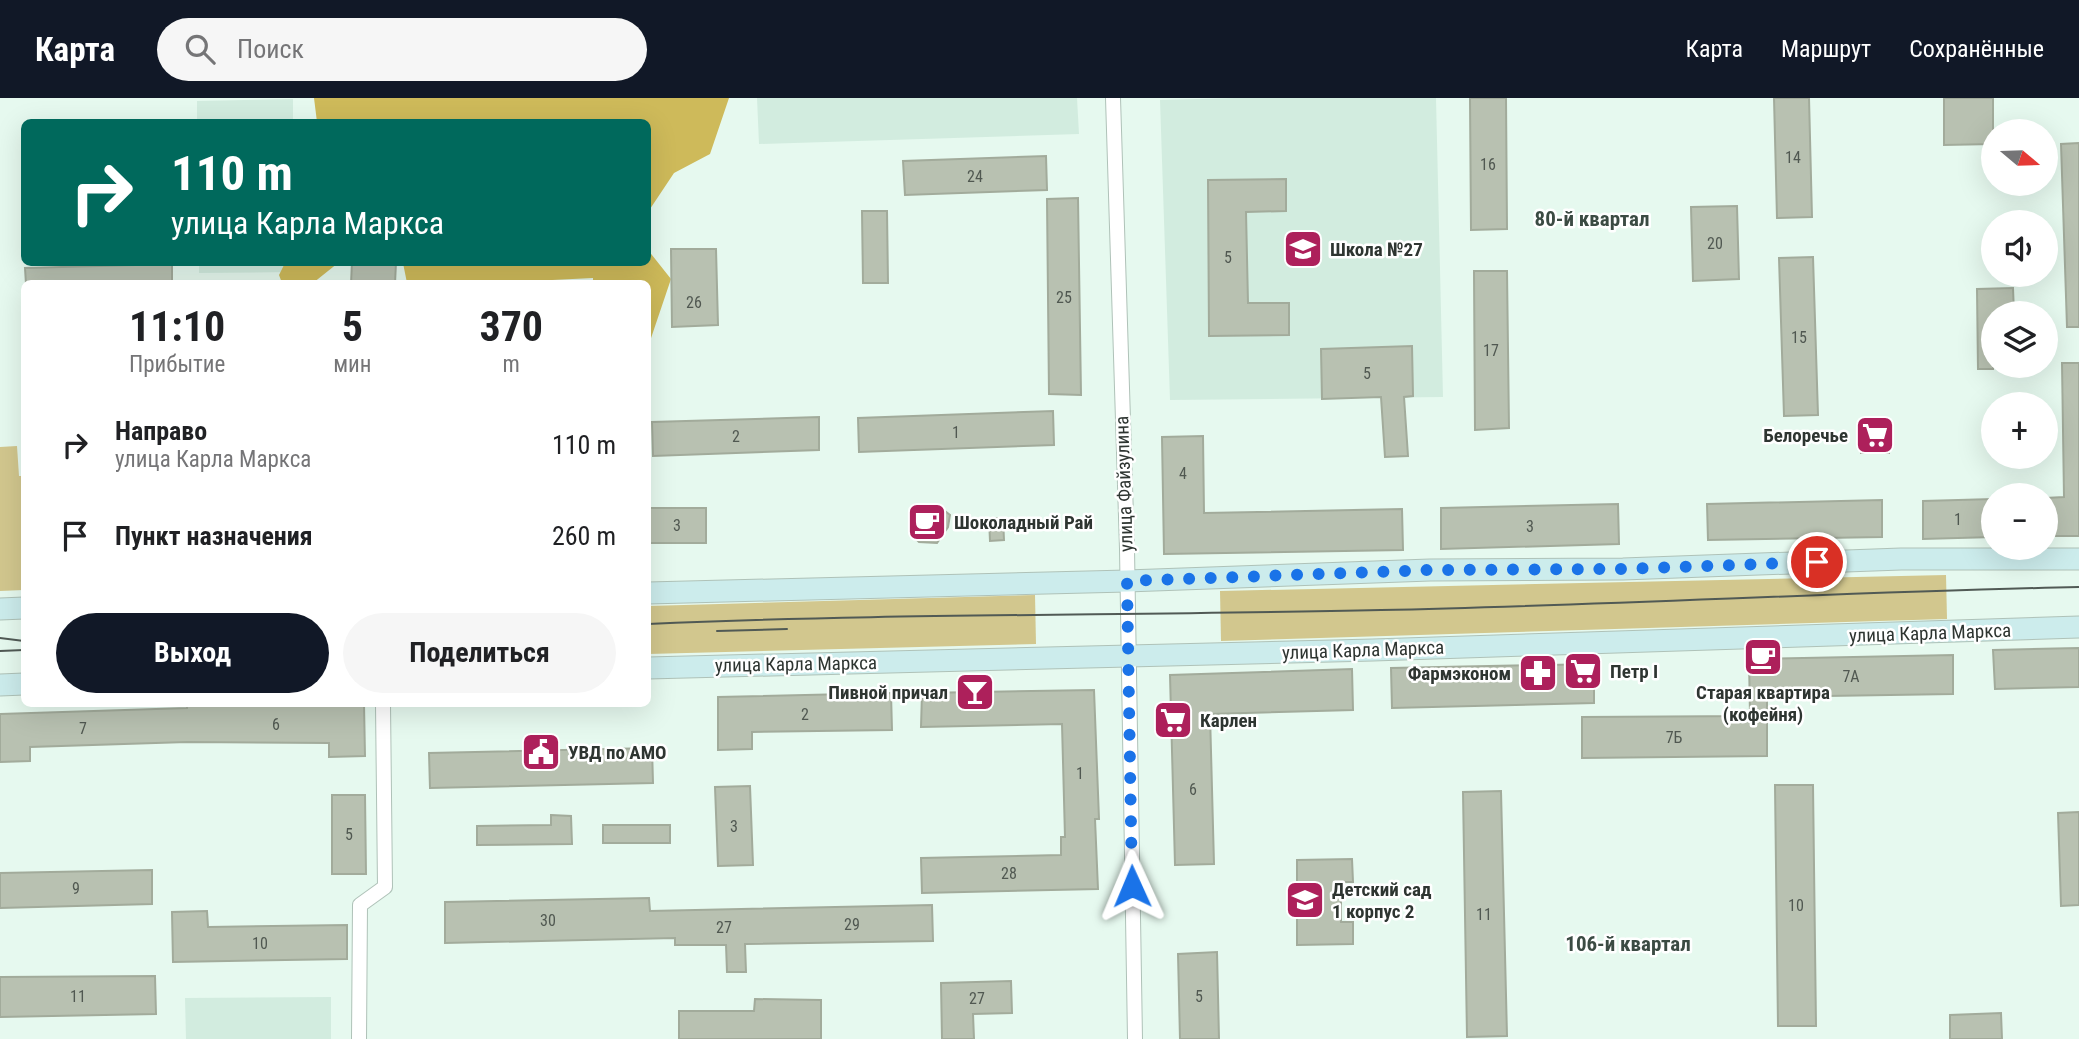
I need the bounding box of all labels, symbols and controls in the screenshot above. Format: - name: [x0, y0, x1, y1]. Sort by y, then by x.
- search box: [157, 18, 647, 81]
- text: Карта: [35, 30, 115, 69]
- icon: search: [181, 30, 219, 68]
- text: Поиск: [237, 34, 304, 64]
- text: Карта: [1686, 35, 1743, 63]
- text: Маршрут: [1781, 35, 1871, 63]
- text: Сохранённые: [1909, 35, 2044, 63]
- north arrow: [1981, 119, 2058, 196]
- map controls: [1981, 119, 2058, 560]
- text: 110 m: [171, 145, 293, 202]
- icon: right: [56, 147, 147, 238]
- house number: 14: [1785, 148, 1801, 167]
- house number: 16: [1480, 155, 1496, 174]
- house number: 24: [967, 167, 983, 186]
- text: улица Карла Маркса: [171, 204, 444, 242]
- district label: 80-й квартал: [1535, 207, 1649, 231]
- button: sound: [1981, 210, 2058, 287]
- school or university icon: Школа №27: [1282, 228, 1324, 270]
- house number: 20: [1707, 234, 1723, 253]
- place label: Школа №27: [1330, 238, 1423, 261]
- house number: 5: [1224, 248, 1232, 267]
- house number: 25: [1056, 288, 1072, 307]
- house number: 26: [686, 293, 702, 312]
- button: layers: [1981, 301, 2058, 378]
- text: 11:10: [129, 302, 225, 351]
- text: 5: [342, 302, 363, 351]
- text: 370: [479, 302, 543, 351]
- house number: 15: [1791, 328, 1807, 347]
- house number: 17: [1483, 341, 1499, 360]
- text: Прибытие: [129, 351, 225, 378]
- text: мин: [333, 351, 372, 378]
- text: m: [503, 351, 520, 378]
- house number: 5: [1363, 364, 1371, 383]
- button: +: [1981, 392, 2058, 469]
- supermarket icon: Белоречье: [1854, 414, 1896, 456]
- text: Направо: [115, 416, 207, 446]
- street label: улица Файзулина: [1110, 416, 1138, 552]
- house number: 1: [952, 423, 960, 442]
- place label: Белоречье: [1763, 424, 1848, 447]
- icon: right: [56, 426, 94, 464]
- house number: 2: [732, 427, 740, 446]
- text: 110 m: [552, 430, 616, 460]
- text: улица Карла Маркса: [115, 446, 311, 473]
- house number: 4: [1179, 464, 1187, 483]
- button: −: [1981, 483, 2058, 560]
- cafe icon: Шоколадный Рай: [906, 501, 948, 543]
- house number: 1: [1954, 510, 1962, 529]
- place label: Шоколадный Рай: [954, 511, 1093, 534]
- house number: 3: [673, 516, 681, 535]
- icon: arrive: [56, 517, 94, 555]
- house number: 3: [1526, 517, 1534, 536]
- text: Пункт назначения: [115, 521, 313, 551]
- text: 260 m: [552, 521, 616, 551]
- pin: [1787, 532, 1847, 592]
- icon: arrive: [1798, 543, 1836, 581]
- button: Выход: [56, 613, 329, 693]
- button: Поделиться: [343, 613, 616, 693]
- street label: улица Карла Маркса: [1849, 619, 2011, 647]
- street label: улица Карла Маркса: [1282, 636, 1444, 664]
- cafe icon: Старая квартира (кофейня): [1742, 636, 1784, 678]
- supermarket icon: Петр I: [1562, 650, 1604, 692]
- street label: улица Карла Маркса: [715, 651, 877, 677]
- pharmacy icon: Фармэконом: [1517, 652, 1559, 694]
- place label: Петр I: [1610, 660, 1658, 683]
- place label: Фармэконом: [1408, 662, 1511, 685]
- house number: 7А: [1842, 667, 1860, 686]
- bar icon: Пивной причал: [954, 671, 996, 713]
- place label: Пивной причал: [828, 681, 948, 704]
- place label: Старая квартира (кофейня): [1696, 681, 1830, 726]
- supermarket icon: Карлен: [1152, 699, 1194, 741]
- house number: 2: [801, 705, 809, 724]
- place label: Карлен: [1200, 709, 1257, 732]
- house number: 6: [272, 715, 280, 734]
- house number: 7: [79, 719, 87, 738]
- house number: 7Б: [1666, 728, 1683, 747]
- public building icon: УВД по АМО: [520, 731, 562, 773]
- place label: УВД по АМО: [568, 741, 667, 764]
- house number: 1: [1076, 764, 1084, 783]
- house number: 6: [1189, 780, 1197, 799]
- house number: 3: [730, 817, 738, 836]
- house number: 5: [345, 825, 353, 844]
- position arrow: [1095, 849, 1169, 923]
- house number: 28: [1001, 864, 1017, 883]
- place label: Детский сад 1 корпус 2: [1332, 878, 1432, 923]
- house number: 9: [72, 879, 80, 898]
- school or university icon: Детский сад 1 корпус 2: [1284, 879, 1326, 921]
- house number: 10: [1788, 896, 1804, 915]
- house number: 11: [1476, 905, 1492, 924]
- house number: 30: [540, 911, 556, 930]
- house number: 29: [844, 915, 860, 934]
- house number: 27: [716, 918, 732, 937]
- district label: 106-й квартал: [1565, 932, 1691, 956]
- house number: 10: [252, 934, 268, 953]
- house number: 11: [70, 987, 86, 1006]
- house number: 5: [1195, 987, 1203, 1006]
- house number: 27: [969, 989, 985, 1008]

